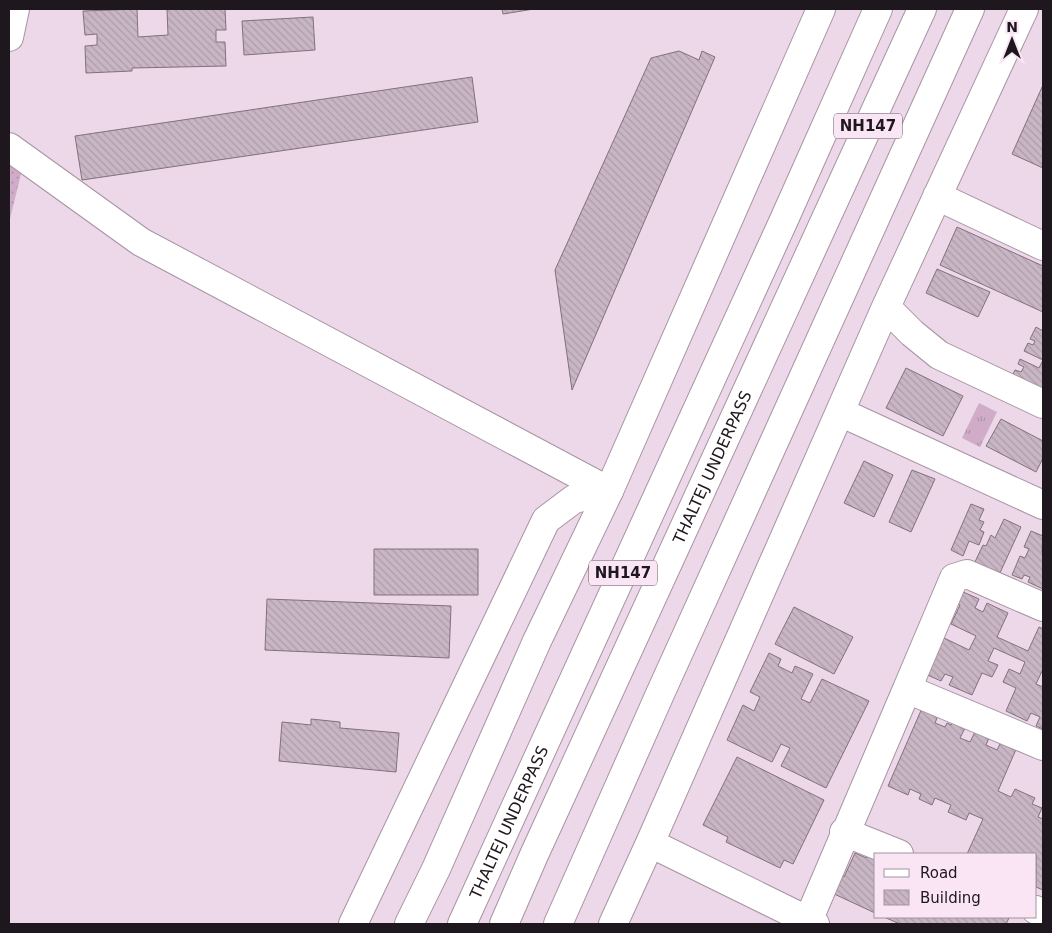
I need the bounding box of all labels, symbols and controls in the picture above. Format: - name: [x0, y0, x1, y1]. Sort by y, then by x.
- north arrow: [987, 15, 1037, 65]
- text: N: [1006, 19, 1018, 35]
- road number: NH147: [834, 114, 902, 138]
- street label: THALTEJ UNDERPASS: [668, 388, 755, 548]
- road number: NH147: [589, 560, 657, 586]
- street label: THALTEJ UNDERPASS: [465, 743, 552, 903]
- legend: [874, 853, 1037, 918]
- text: Road: [920, 864, 958, 882]
- text: Building: [920, 889, 981, 907]

